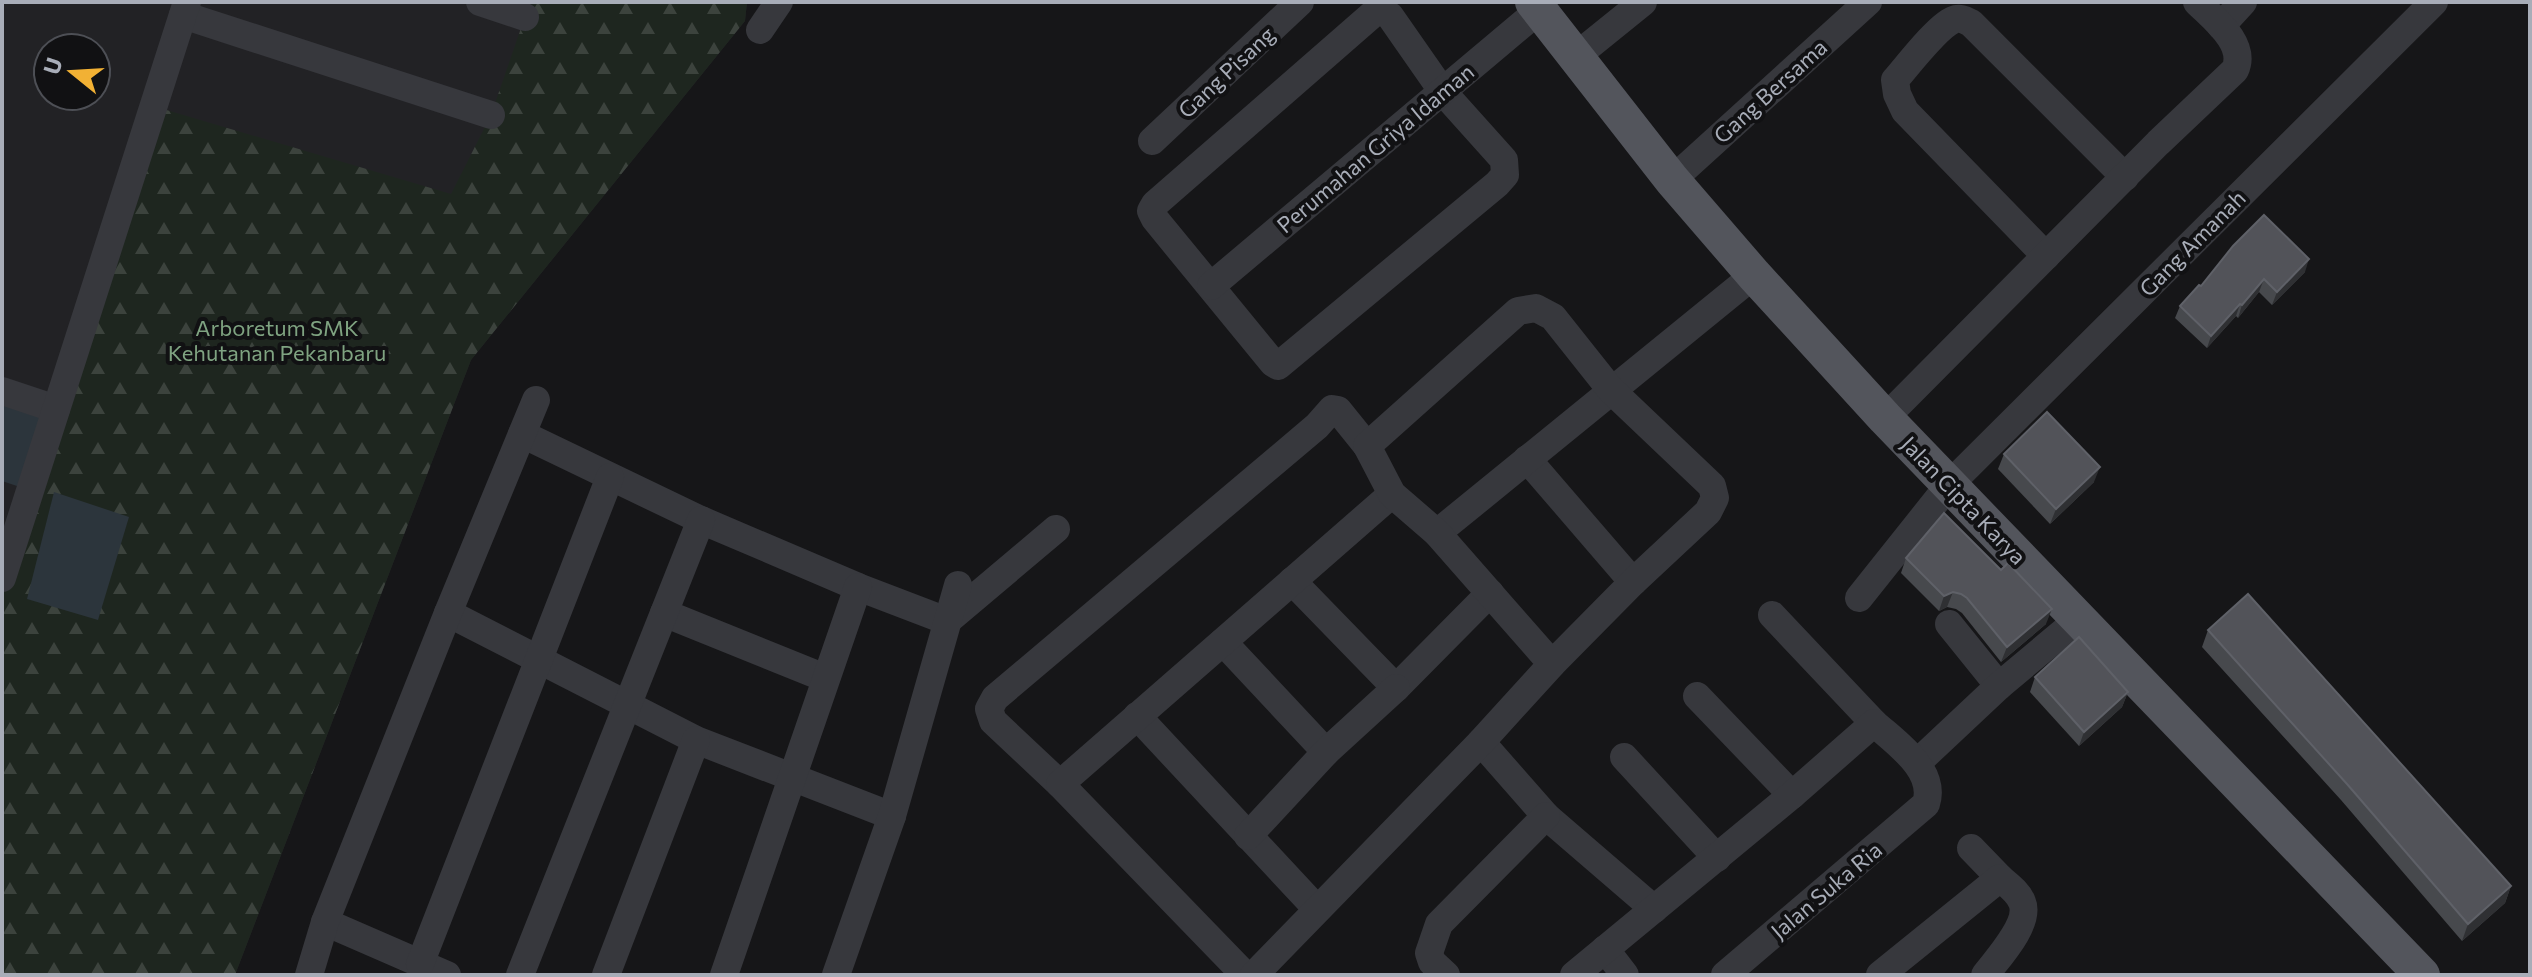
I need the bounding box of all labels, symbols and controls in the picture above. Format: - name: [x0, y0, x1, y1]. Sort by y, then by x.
- street label: Gang Pisang: [1172, 21, 1280, 123]
- north arrow: [32, 32, 112, 112]
- street label: Gang Bersama: [1708, 33, 1832, 149]
- text: U: [37, 54, 68, 77]
- street label: Perumahan Griya Idaman: [1271, 58, 1479, 238]
- street label: Gang Amanah: [2133, 184, 2251, 302]
- park label: Arboretum SMK Kehutanan Pekanbaru: [168, 314, 386, 366]
- street label: Jalan Cipta Karya: [1896, 430, 2032, 570]
- street label: Jalan Suka Ria: [1765, 836, 1887, 944]

